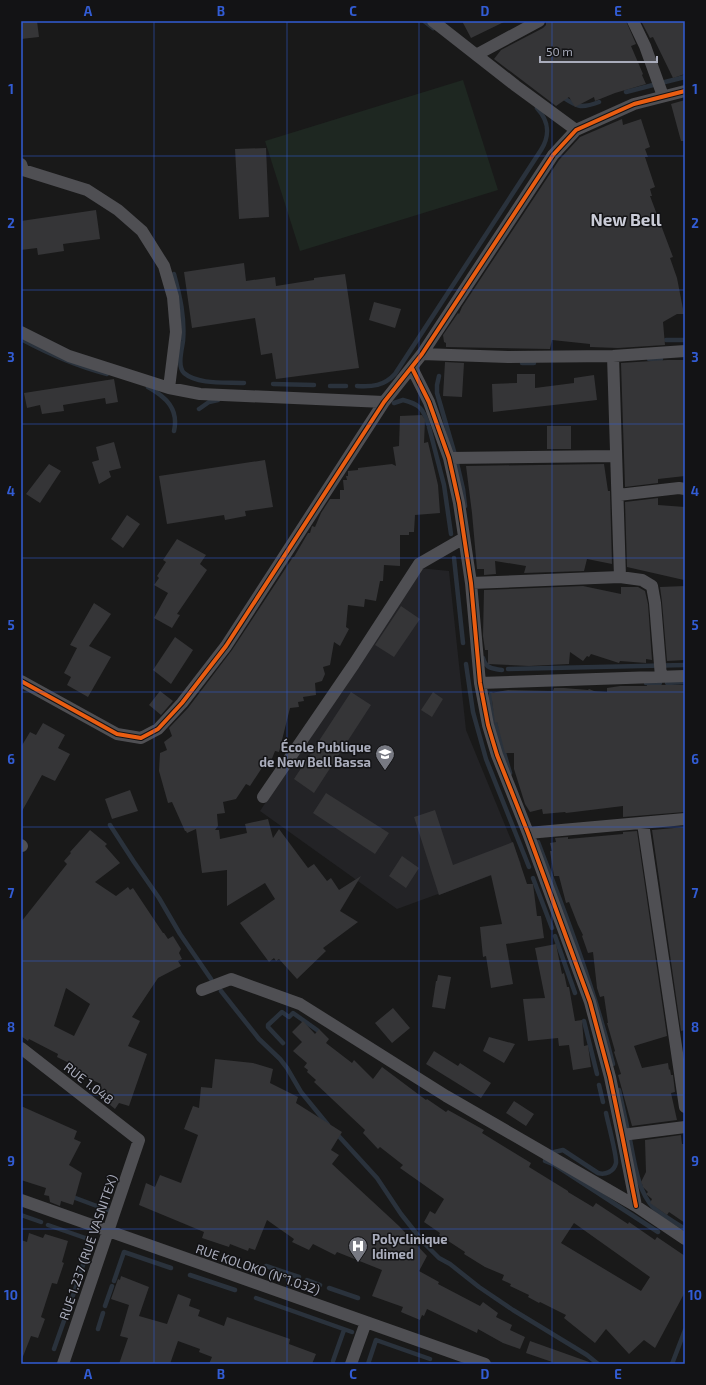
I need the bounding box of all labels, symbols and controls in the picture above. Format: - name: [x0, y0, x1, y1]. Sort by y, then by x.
- text: A: [84, 3, 93, 19]
- text: B: [217, 3, 225, 19]
- text: C: [349, 3, 357, 19]
- text: D: [481, 3, 490, 19]
- text: E: [614, 3, 622, 19]
- scale bar: [540, 38, 657, 64]
- text: 50 m: [546, 44, 573, 58]
- text: 1: [8, 81, 14, 97]
- text: 1: [692, 81, 698, 97]
- district label: New Bell: [590, 209, 662, 229]
- text: 2: [7, 215, 15, 231]
- text: 2: [691, 215, 699, 231]
- text: 3: [7, 349, 15, 365]
- text: 3: [691, 349, 699, 365]
- text: 4: [7, 483, 15, 499]
- text: 4: [691, 483, 699, 499]
- text: 5: [7, 617, 15, 633]
- text: 5: [691, 617, 699, 633]
- place label: École Publique de New Bell Bassa: [259, 738, 371, 770]
- school or university icon: École Publique de New Bell Bassa: [374, 743, 396, 771]
- text: 6: [7, 751, 15, 767]
- text: 6: [691, 751, 699, 767]
- text: 7: [8, 885, 15, 901]
- text: 7: [692, 885, 699, 901]
- text: 8: [7, 1019, 15, 1035]
- text: 8: [691, 1019, 699, 1035]
- street label: RUE 1.048: [61, 1059, 117, 1107]
- text: 9: [7, 1153, 15, 1169]
- text: 9: [691, 1153, 699, 1169]
- street label: RUE 1.237 (RUE VASNITEX): [56, 1172, 120, 1322]
- place label: Polyclinique Idimed: [372, 1231, 447, 1262]
- hospital icon: Polyclinique Idimed: [347, 1235, 369, 1263]
- street label: RUE KOLOKO (N°1.032): [194, 1240, 322, 1298]
- text: 10: [4, 1287, 18, 1303]
- text: 10: [688, 1287, 702, 1303]
- text: A: [84, 1366, 93, 1382]
- text: B: [217, 1366, 225, 1382]
- text: C: [349, 1366, 357, 1382]
- text: D: [481, 1366, 490, 1382]
- text: E: [614, 1366, 622, 1382]

